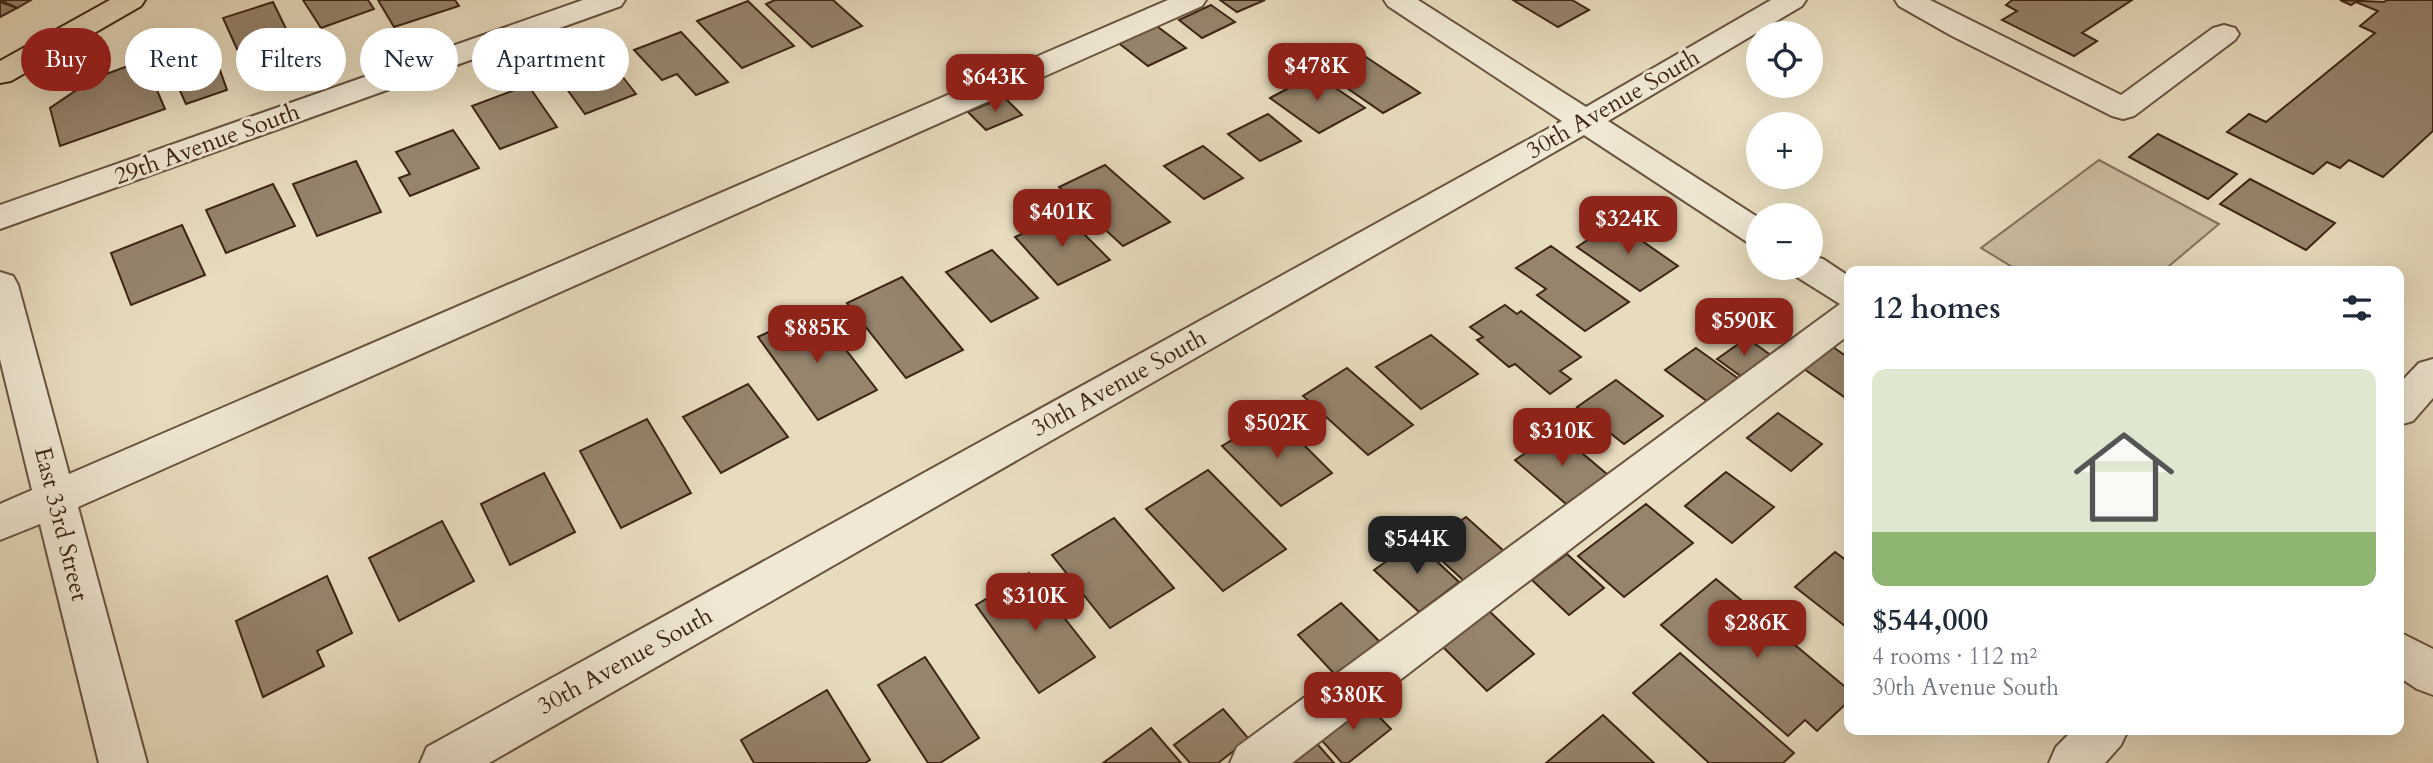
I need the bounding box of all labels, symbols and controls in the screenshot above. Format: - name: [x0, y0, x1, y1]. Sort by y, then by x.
- map controls: [1746, 21, 1823, 280]
- button: locate: [1746, 21, 1823, 98]
- chip: Buy: [21, 28, 111, 91]
- chip: Rent: [125, 28, 222, 91]
- chip: Filters: [236, 28, 346, 91]
- chip: New: [360, 28, 458, 91]
- chip: Apartment: [472, 28, 629, 91]
- street label: 30th Avenue South: [1520, 41, 1706, 167]
- pin: $478K: [1268, 43, 1366, 103]
- text: $478K: [1284, 50, 1350, 81]
- pin: $643K: [946, 54, 1044, 114]
- text: $643K: [962, 61, 1028, 92]
- street label: 29th Avenue South: [110, 95, 304, 193]
- button: +: [1746, 112, 1823, 189]
- pin: $401K: [1013, 190, 1111, 249]
- text: $401K: [1029, 196, 1095, 227]
- pin: $324K: [1579, 196, 1677, 256]
- text: $324K: [1595, 203, 1661, 234]
- button: −: [1746, 203, 1823, 280]
- text: 12 homes: [1872, 288, 2001, 329]
- icon: filters: [2338, 289, 2376, 327]
- pin: $590K: [1695, 298, 1793, 358]
- text: $590K: [1711, 305, 1777, 336]
- pin: $885K: [768, 306, 866, 365]
- text: $885K: [784, 312, 850, 343]
- street label: 30th Avenue South: [1026, 321, 1212, 445]
- pin: $502K: [1228, 400, 1326, 460]
- text: $502K: [1244, 407, 1310, 438]
- pin: $310K: [1513, 408, 1611, 468]
- icon: home: [2061, 414, 2187, 540]
- text: $310K: [1529, 415, 1595, 446]
- street label: East 33rd Street: [26, 444, 96, 605]
- pin: $544K: [1368, 516, 1466, 576]
- text: $544K: [1384, 523, 1450, 554]
- pin: $310K: [986, 574, 1084, 633]
- text: $310K: [1002, 580, 1068, 611]
- street label: 30th Avenue South: [532, 599, 718, 723]
- pin: $286K: [1708, 600, 1806, 660]
- text: $544,000: [1872, 600, 1988, 641]
- text: $286K: [1724, 607, 1790, 638]
- text: 4 rooms · 112 m²: [1872, 641, 2037, 672]
- pin: $380K: [1304, 672, 1402, 732]
- text: 30th Avenue South: [1872, 672, 2059, 703]
- text: $380K: [1320, 679, 1386, 710]

